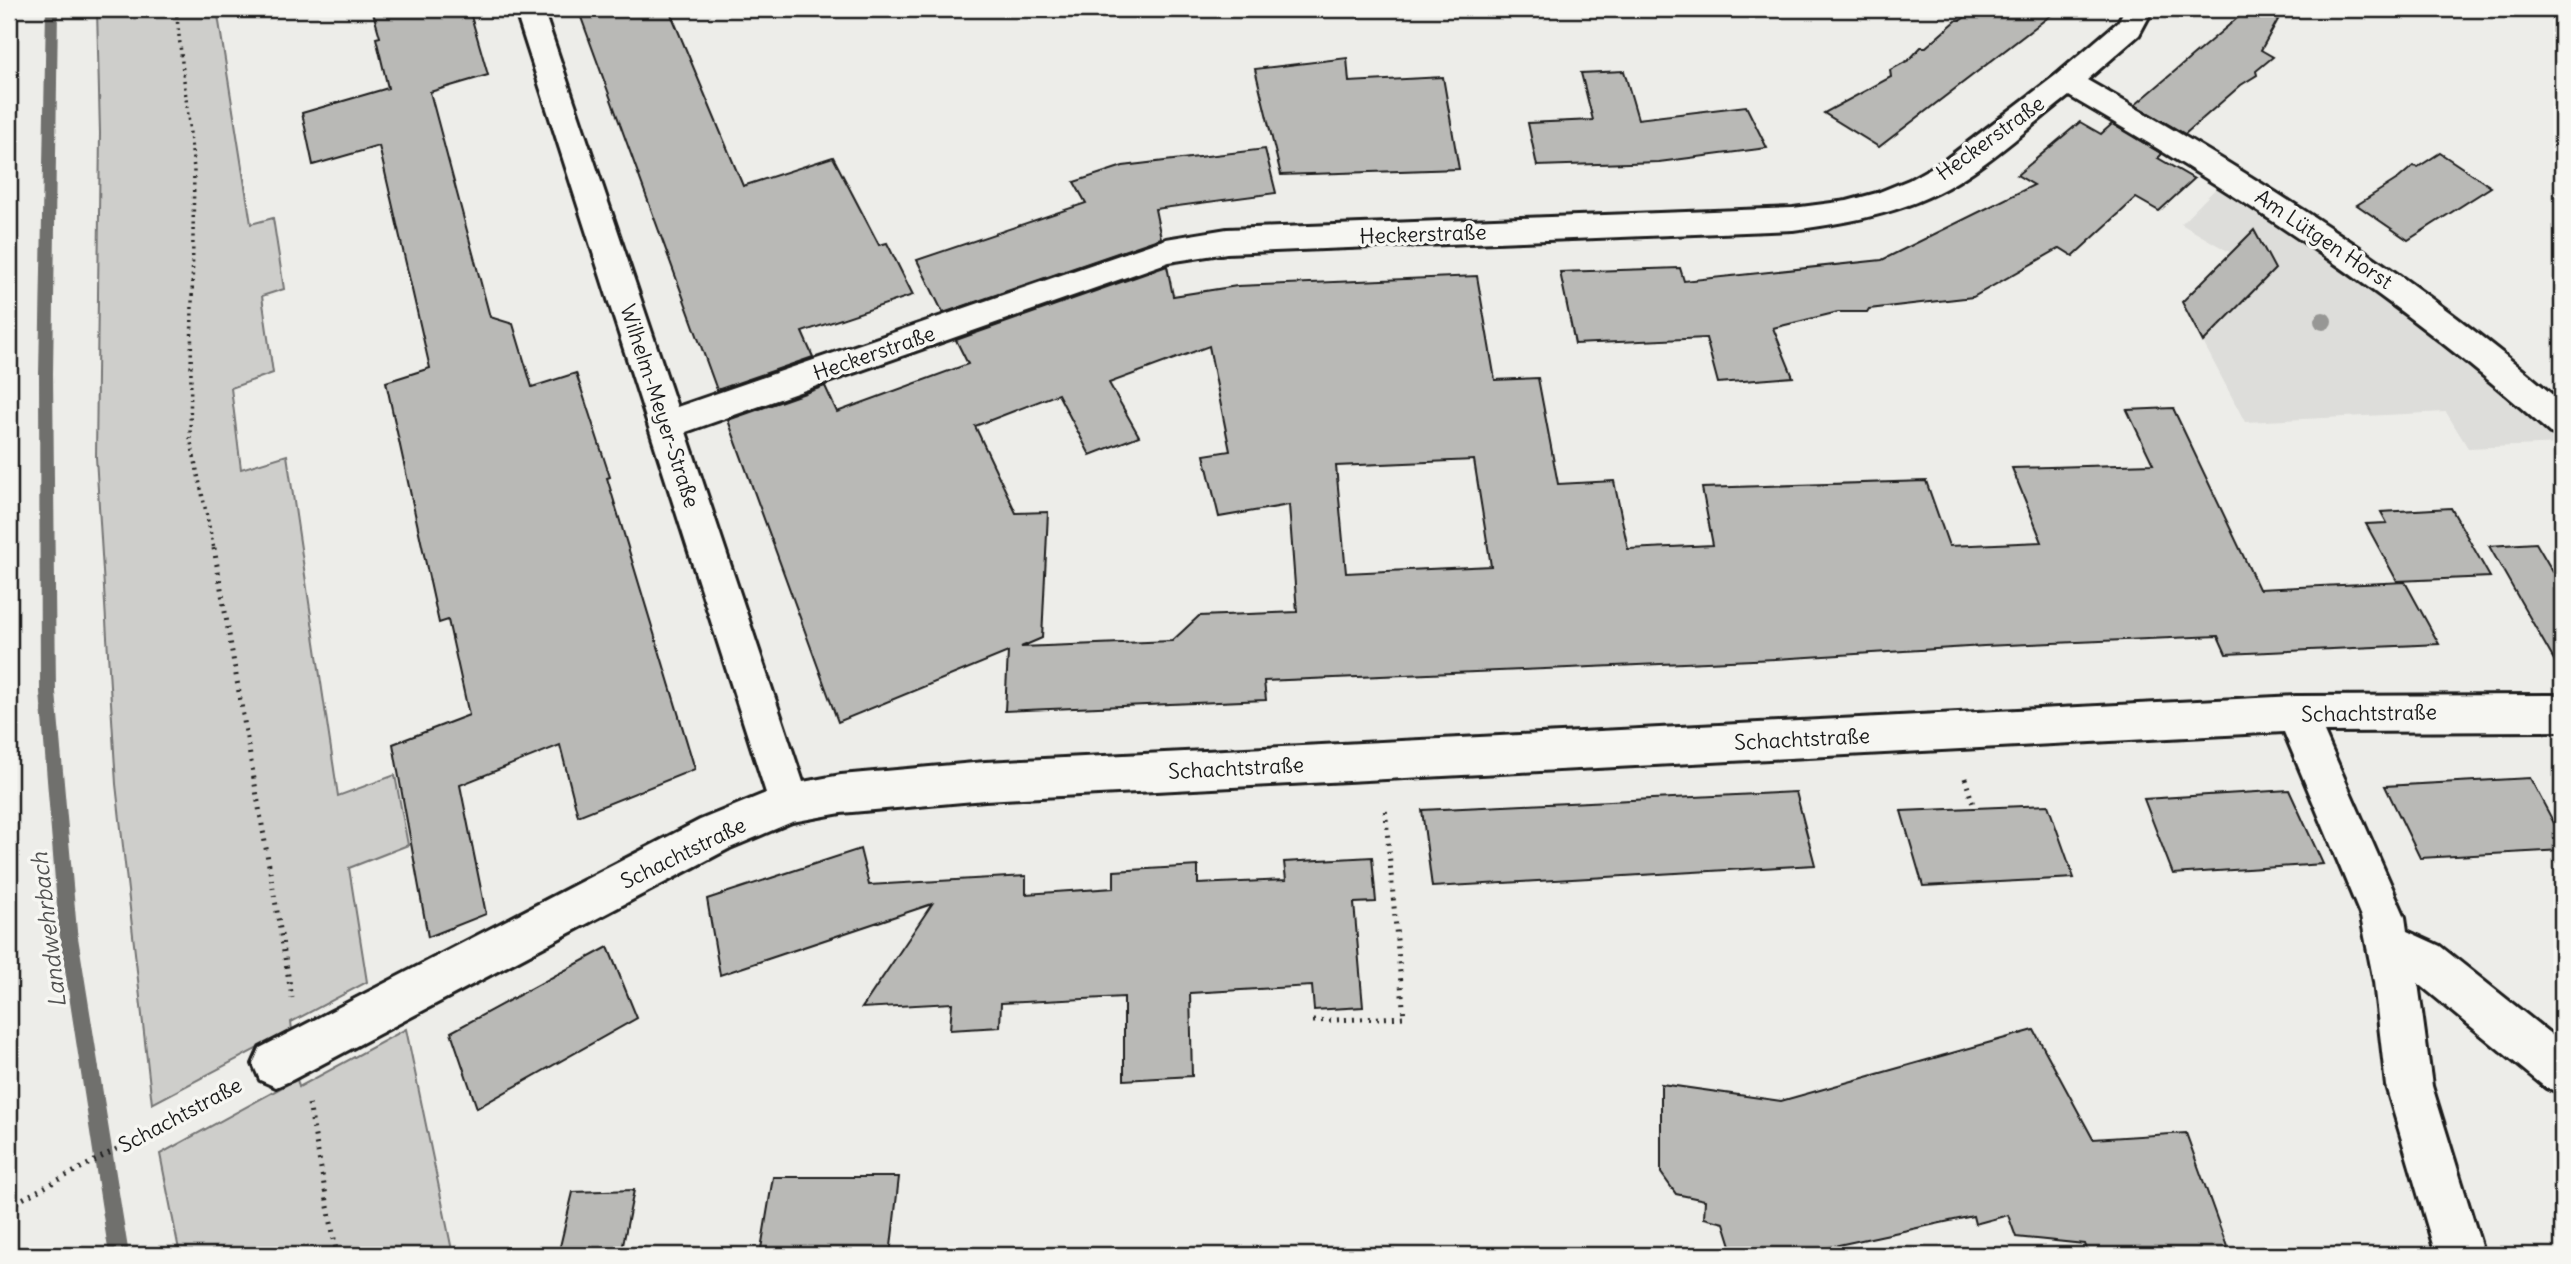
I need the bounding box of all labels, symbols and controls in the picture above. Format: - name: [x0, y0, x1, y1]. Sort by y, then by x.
- street label: Heckerstraße: [1931, 90, 2049, 186]
- street label: Am Lütgen Horst: [2250, 183, 2398, 295]
- street label: Heckerstraße: [1359, 218, 1487, 250]
- street label: Wilhelm-Meyer-Straße: [614, 301, 706, 511]
- street label: Heckerstraße: [810, 320, 938, 386]
- street label: Schachtstraße: [2301, 698, 2437, 728]
- street label: Schachtstraße: [1734, 722, 1870, 756]
- street label: Schachtstraße: [1168, 751, 1304, 785]
- street label: Schachtstraße: [616, 811, 750, 895]
- water label: Landwehrbach: [24, 850, 72, 1009]
- street label: Schachtstraße: [114, 1071, 246, 1159]

